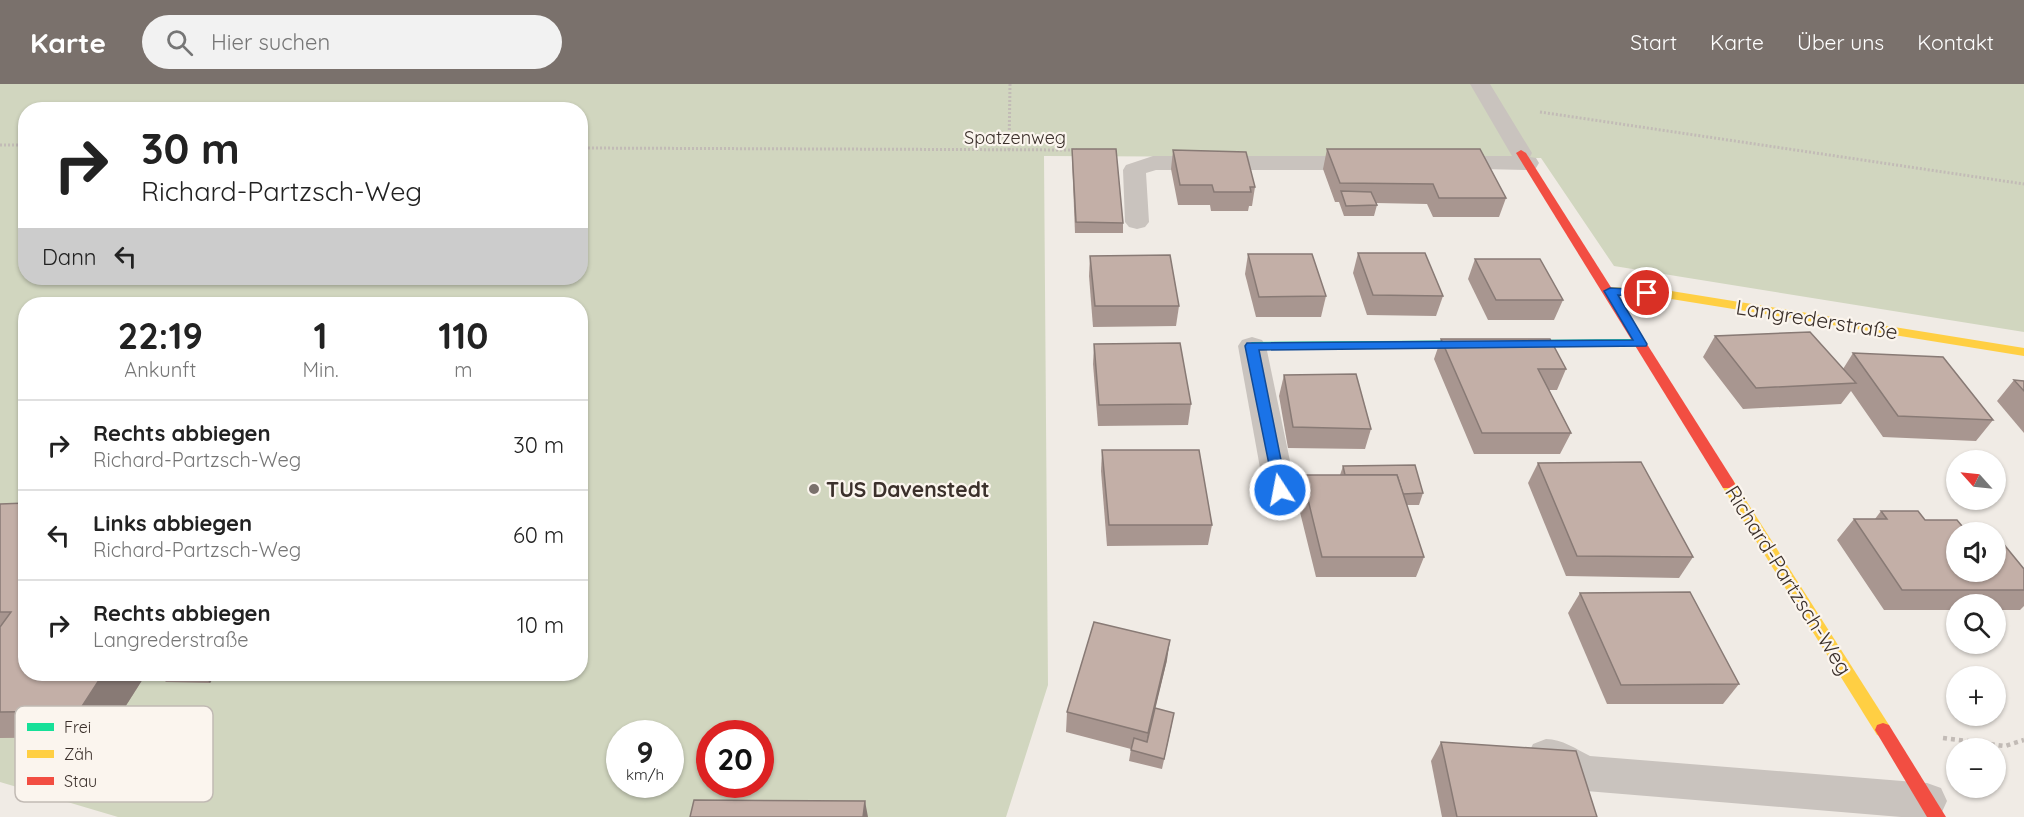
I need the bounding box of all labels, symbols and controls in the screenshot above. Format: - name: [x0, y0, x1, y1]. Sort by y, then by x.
- search box: [142, 15, 562, 69]
- text: Karte: [30, 25, 106, 60]
- icon: search: [163, 26, 196, 59]
- text: Hier suchen: [211, 28, 330, 56]
- text: Start: [1630, 29, 1677, 55]
- text: Karte: [1710, 29, 1764, 55]
- text: Über uns: [1797, 29, 1884, 55]
- text: Kontakt: [1917, 29, 1994, 55]
- text: 30 m: [141, 122, 240, 175]
- icon: right: [42, 126, 120, 204]
- street label: Spatzenweg: [964, 126, 1066, 149]
- text: Richard-Partzsch-Weg: [141, 174, 422, 208]
- icon: left: [109, 240, 142, 273]
- text: Dann: [42, 243, 97, 271]
- pin: [1621, 267, 1672, 318]
- icon: arrive: [1630, 276, 1663, 309]
- street label: Langrederstraße: [1734, 293, 1900, 345]
- text: 22:19: [118, 313, 203, 358]
- text: 1: [314, 313, 328, 358]
- text: 110: [438, 313, 488, 358]
- text: Ankunft: [124, 357, 196, 382]
- text: Min.: [303, 357, 339, 382]
- text: m: [454, 357, 472, 382]
- text: Rechts abbiegen: [93, 419, 271, 447]
- icon: right: [42, 429, 75, 462]
- text: 30 m: [513, 431, 564, 459]
- text: Richard-Partzsch-Weg: [93, 447, 301, 472]
- north arrow: [1946, 450, 2006, 510]
- map controls: [1946, 450, 2006, 798]
- position arrow: [1248, 458, 1312, 522]
- place label: TUS Davenstedt: [826, 476, 989, 502]
- street label: Richard-Partzsch-Weg: [1720, 480, 1858, 680]
- marker: TUS Davenstedt: [807, 482, 821, 496]
- text: Links abbiegen: [93, 509, 252, 537]
- icon: left: [42, 519, 75, 552]
- text: 60 m: [513, 521, 564, 549]
- button: sound: [1946, 522, 2006, 582]
- text: Richard-Partzsch-Weg: [93, 537, 301, 562]
- button: search: [1946, 594, 2006, 654]
- text: Rechts abbiegen: [93, 599, 271, 627]
- icon: right: [42, 609, 75, 642]
- text: 10 m: [517, 611, 564, 639]
- text: Langrederstraße: [93, 627, 249, 652]
- button: +: [1946, 666, 2006, 726]
- legend: [15, 706, 213, 802]
- text: Frei: [64, 717, 91, 737]
- speed limit sign: 20: [696, 720, 774, 798]
- text: 9: [636, 733, 654, 771]
- button: −: [1946, 738, 2006, 798]
- text: Zäh: [64, 744, 93, 764]
- text: km/h: [626, 765, 664, 784]
- text: Stau: [64, 771, 97, 791]

